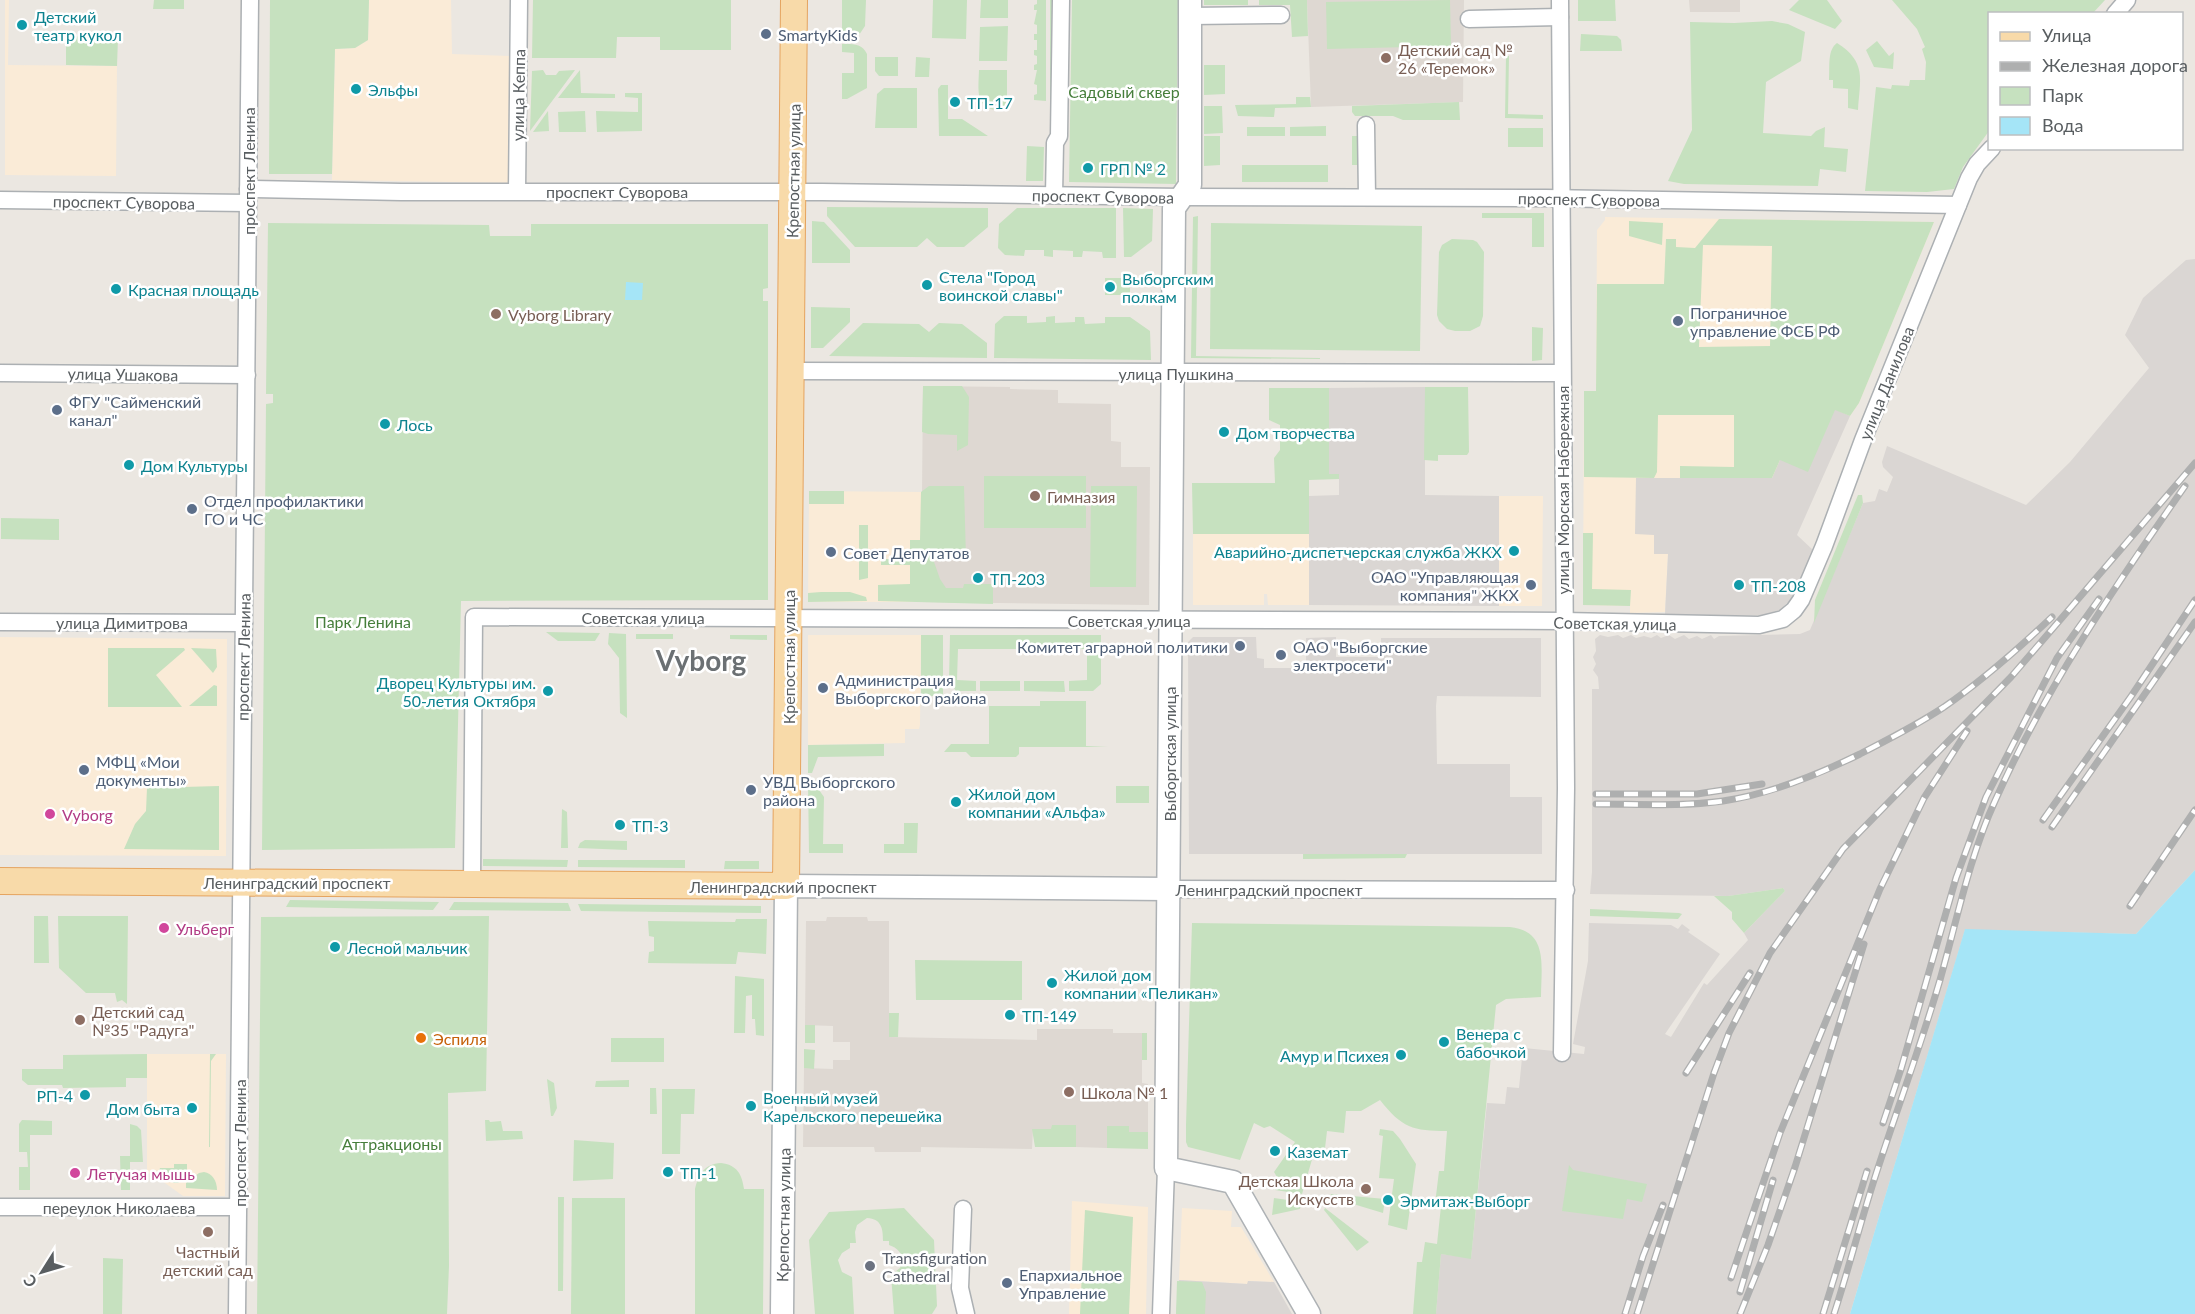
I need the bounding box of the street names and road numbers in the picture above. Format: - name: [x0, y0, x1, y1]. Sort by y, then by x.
- street label: улица Кеппа: [508, 49, 528, 141]
- street label: Крепостная улица: [782, 104, 804, 238]
- street label: проспект Ленина: [239, 107, 258, 235]
- street label: проспект Суворова: [546, 182, 688, 201]
- street label: проспект Суворова: [1032, 185, 1174, 207]
- street label: проспект Суворова: [1518, 188, 1660, 210]
- street label: проспект Суворова: [53, 191, 195, 213]
- street label: улица Данилова: [1855, 323, 1917, 443]
- street label: улица Ушакова: [67, 364, 179, 384]
- street label: улица Пушкина: [1118, 364, 1234, 383]
- street label: улица Морская Набережная: [1553, 386, 1572, 594]
- street label: Крепостная улица: [779, 590, 798, 724]
- street label: проспект Ленина: [232, 593, 254, 721]
- street label: Советская улица: [581, 608, 705, 627]
- street label: Советская улица: [1067, 611, 1191, 630]
- street label: Советская улица: [1553, 612, 1677, 634]
- street label: улица Димитрова: [56, 613, 188, 632]
- street label: Выборгская улица: [1160, 687, 1179, 821]
- street label: Ленинградский проспект: [202, 873, 391, 892]
- street label: Ленинградский проспект: [688, 877, 877, 896]
- street label: Ленинградский проспект: [1174, 880, 1363, 899]
- street label: проспект Ленина: [230, 1079, 249, 1207]
- street label: Крепостная улица: [772, 1148, 794, 1282]
- street label: переулок Николаева: [43, 1198, 195, 1217]

